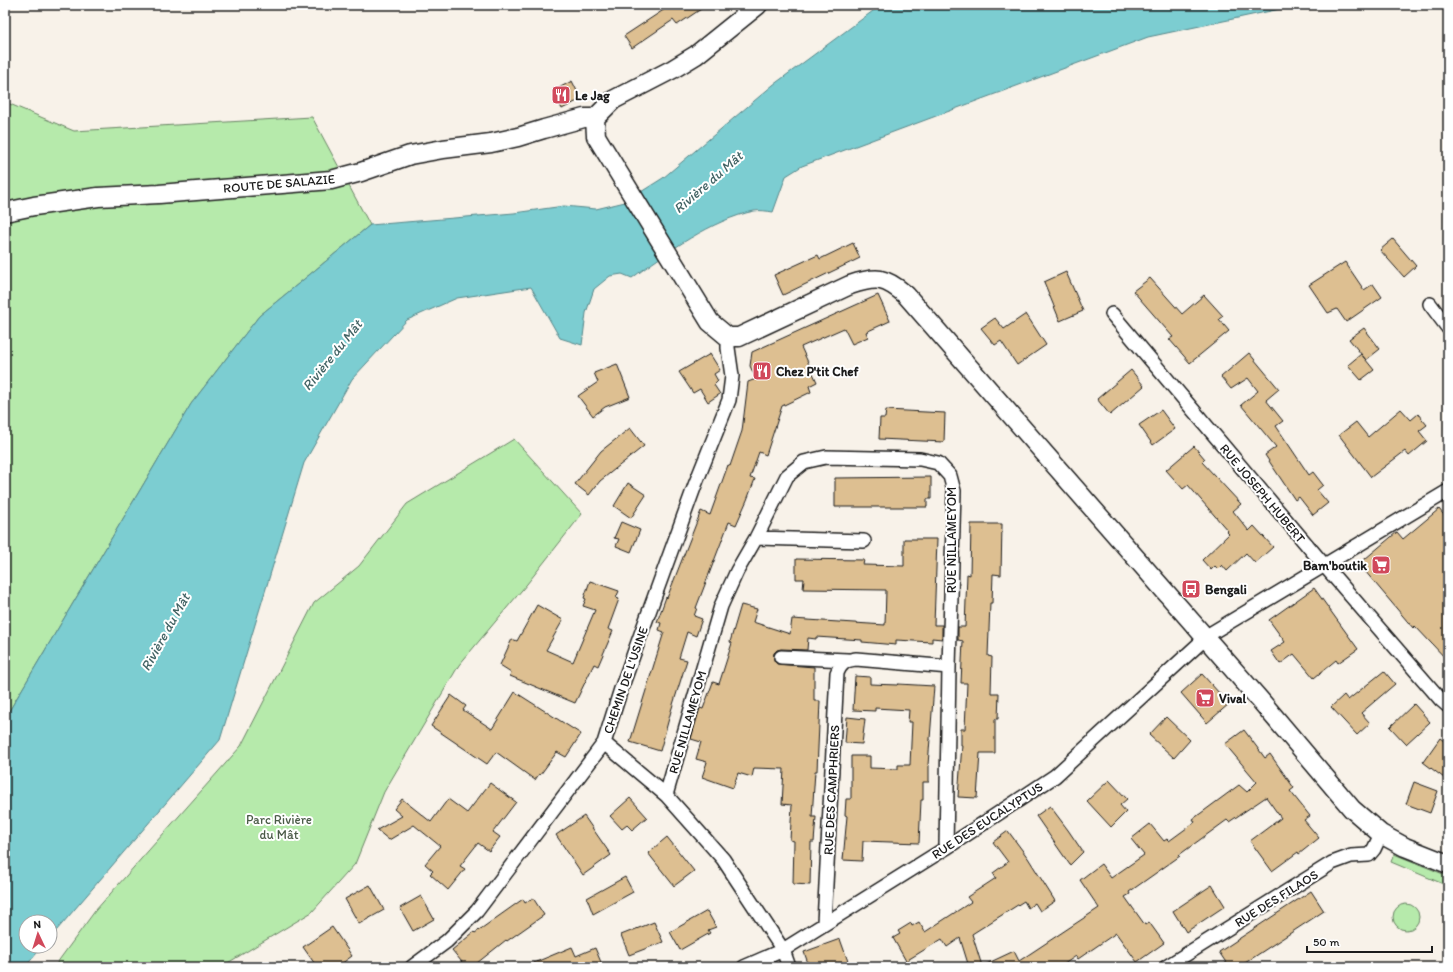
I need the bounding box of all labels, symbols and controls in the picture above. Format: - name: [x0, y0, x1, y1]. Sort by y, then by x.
- restaurant icon: Le Jag: [550, 84, 572, 106]
- place label: Le Jag: [575, 88, 610, 104]
- water label: Rivière du Mât: [670, 147, 748, 217]
- street label: ROUTE DE SALAZIE: [223, 171, 336, 196]
- water label: Rivière du Mât: [299, 315, 367, 394]
- restaurant icon: Chez P'tit Chef: [751, 360, 773, 382]
- place label: Chez P'tit Chef: [776, 364, 860, 379]
- street label: RUE JOSEPH HUBERT: [1217, 441, 1309, 546]
- street label: RUE NILLAMEYOM: [944, 487, 959, 593]
- supermarket icon: Bam'boutik: [1370, 554, 1392, 576]
- place label: Bam'boutik: [1303, 558, 1367, 573]
- bus stop icon: Bengali: [1180, 578, 1202, 600]
- place label: Bengali: [1205, 582, 1247, 598]
- water label: Rivière du Mât: [137, 589, 195, 674]
- street label: CHEMIN DE L'USINE: [600, 625, 651, 736]
- street label: RUE NILLAMEYOM: [666, 669, 709, 775]
- supermarket icon: Vival: [1194, 687, 1216, 709]
- place label: Vival: [1219, 691, 1246, 706]
- street label: RUE DES CAMPHRIERS: [821, 725, 842, 855]
- street label: RUE DES EUCALYPTUS: [929, 779, 1046, 862]
- park label: Parc Rivière du Mât: [246, 812, 312, 842]
- street label: RUE DES FILAOS: [1232, 867, 1321, 930]
- north arrow: [18, 914, 58, 954]
- text: N: [33, 918, 42, 931]
- scale bar: [1307, 928, 1432, 954]
- text: 50 m: [1313, 935, 1339, 949]

